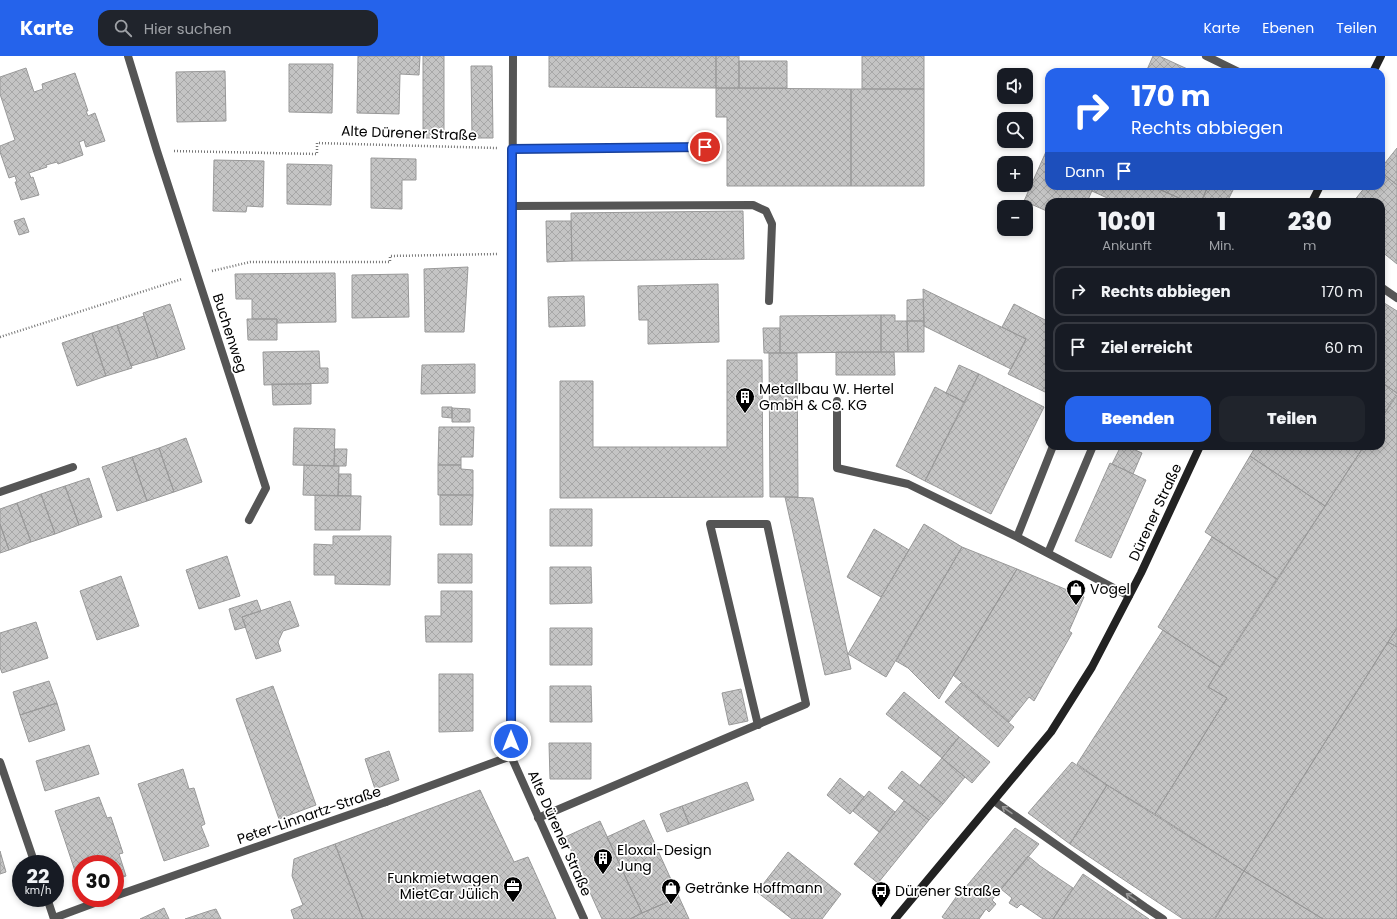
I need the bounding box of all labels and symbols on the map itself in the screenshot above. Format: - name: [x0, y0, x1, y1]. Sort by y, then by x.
- street label: Alte Dürener Straße: [341, 121, 478, 145]
- pin: [688, 130, 722, 164]
- street label: Buchenweg: [208, 291, 252, 375]
- place label: Metallbau W. Hertel GmbH & Co. KG: [759, 379, 894, 415]
- building icon: Metallbau W. Hertel GmbH & Co. KG: [734, 386, 756, 414]
- street label: Dürener Straße: [1124, 460, 1187, 564]
- shop icon: Vogel: [1065, 578, 1087, 606]
- place label: Vogel: [1090, 579, 1130, 599]
- position arrow: [490, 720, 532, 762]
- street label: Alte Dürener Straße: [523, 767, 597, 899]
- street label: Peter-Linnartz-Straße: [234, 781, 384, 849]
- one-way arrow: [1002, 806, 1013, 814]
- place label: Eloxal-Design Jung: [617, 840, 712, 876]
- building icon: Eloxal-Design Jung: [592, 847, 614, 875]
- speed limit sign: 30: [72, 855, 124, 907]
- place label: Funkmietwagen MietCar Jülich: [387, 868, 499, 904]
- office icon: Funkmietwagen MietCar Jülich: [502, 875, 524, 903]
- shop icon: Getränke Hoffmann: [660, 877, 682, 905]
- place label: Getränke Hoffmann: [685, 878, 823, 898]
- bus stop icon: Dürener Straße: [870, 880, 892, 908]
- place label: Dürener Straße: [895, 881, 1001, 901]
- one-way arrow: [1125, 893, 1136, 901]

